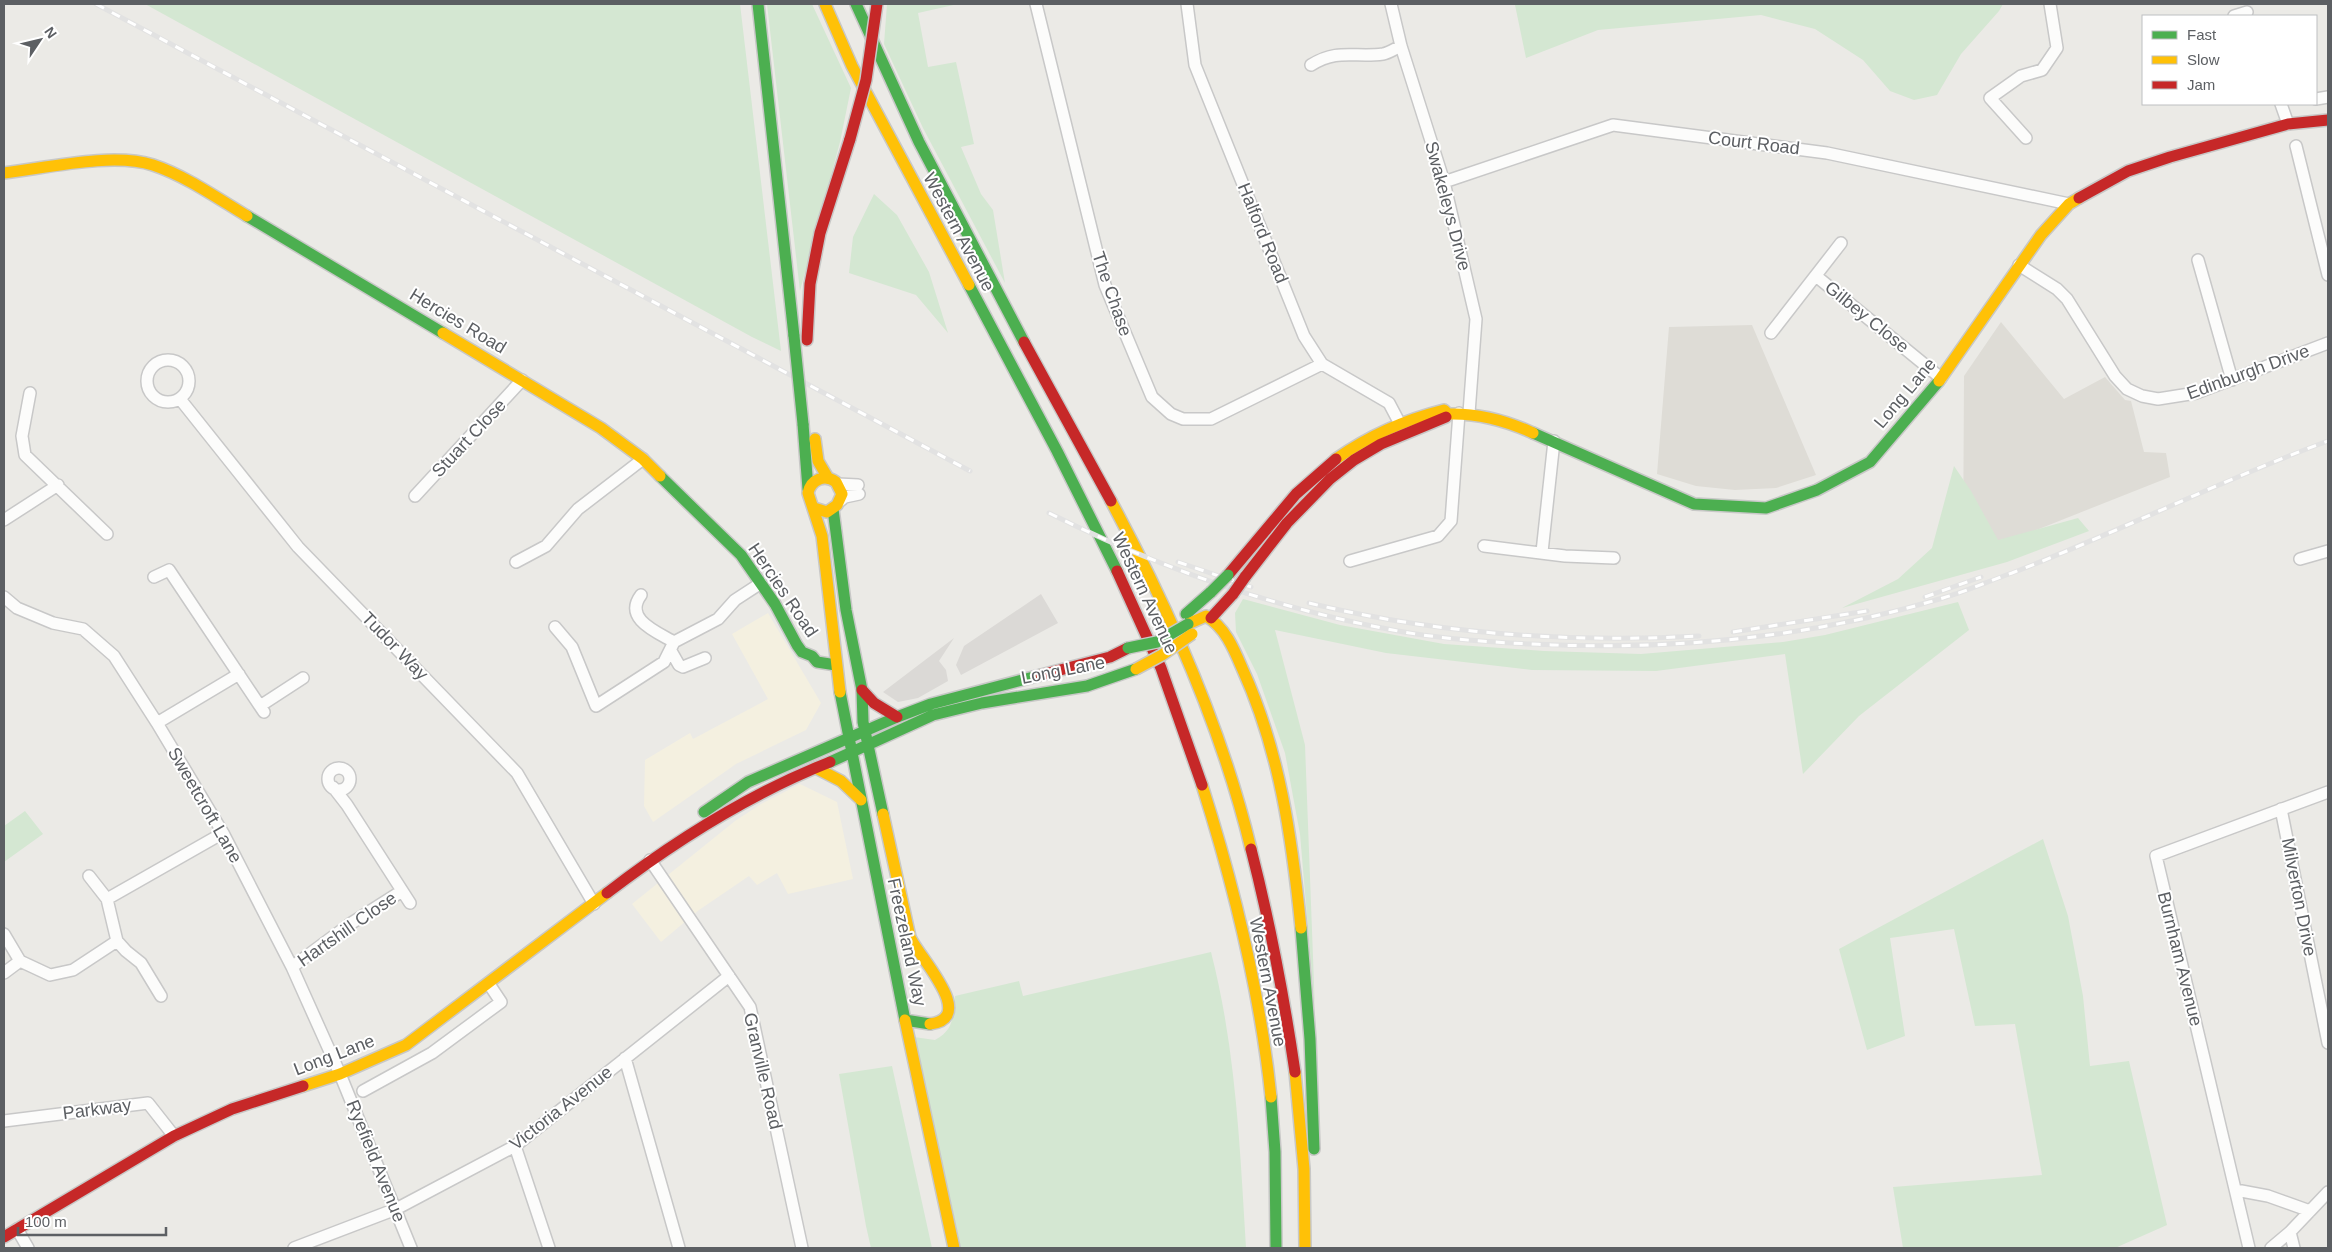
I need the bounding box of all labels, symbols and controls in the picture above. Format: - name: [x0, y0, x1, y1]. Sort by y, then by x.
- north arrow: [15, 15, 65, 65]
- legend: [2142, 15, 2317, 105]
- text: N: [41, 24, 60, 41]
- text: Fast: [2187, 26, 2217, 43]
- text: Slow: [2187, 51, 2220, 68]
- text: Jam: [2187, 76, 2215, 93]
- street label: Court Road: [1707, 127, 1801, 159]
- street label: Swakeleys Drive: [1421, 139, 1475, 273]
- street label: Western Avenue: [919, 169, 999, 295]
- street label: Halford Road: [1234, 180, 1292, 286]
- street label: The Chase: [1088, 249, 1136, 339]
- street label: Gilbey Close: [1821, 277, 1913, 357]
- street label: Hercies Road: [406, 284, 510, 358]
- street label: Edinburgh Drive: [2184, 341, 2312, 403]
- street label: Long Lane: [1870, 354, 1940, 432]
- street label: Stuart Close: [428, 395, 510, 481]
- street label: Western Avenue: [1108, 529, 1182, 657]
- street label: Hercies Road: [744, 539, 822, 641]
- street label: Tudor Way: [358, 608, 432, 684]
- street label: Long Lane: [1019, 652, 1107, 688]
- street label: Sweetcroft Lane: [164, 744, 246, 866]
- street label: Milverton Drive: [2278, 836, 2320, 958]
- street label: Freezeland Way: [884, 876, 930, 1008]
- street label: Hartshill Close: [294, 888, 400, 970]
- street label: Burnham Avenue: [2154, 890, 2206, 1028]
- street label: Western Avenue: [1246, 916, 1290, 1048]
- street label: Granville Road: [740, 1011, 786, 1131]
- street label: Long Lane: [291, 1030, 377, 1080]
- street label: Victoria Avenue: [506, 1062, 616, 1154]
- street label: Parkway: [62, 1095, 132, 1123]
- street label: Ryefield Avenue: [342, 1097, 410, 1225]
- scale bar: [18, 1204, 165, 1236]
- text: 100 m: [25, 1213, 67, 1230]

